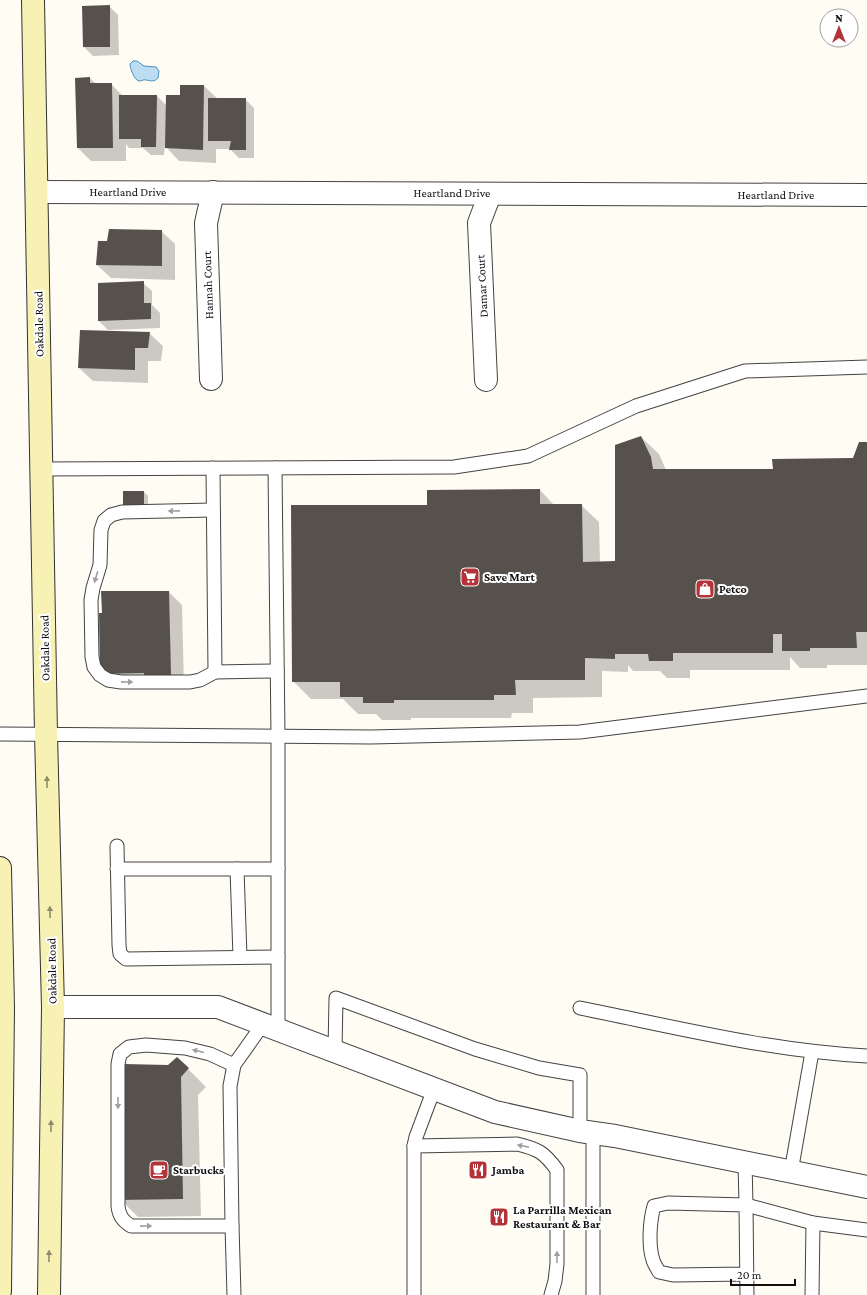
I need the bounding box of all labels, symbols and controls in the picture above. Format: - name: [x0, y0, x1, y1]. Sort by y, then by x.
- north arrow: [819, 8, 859, 48]
- text: N: [835, 12, 843, 24]
- street label: Heartland Drive: [90, 185, 166, 199]
- street label: Heartland Drive: [414, 186, 490, 200]
- street label: Heartland Drive: [738, 188, 814, 202]
- street label: Hannah Court: [200, 250, 216, 319]
- street label: Damar Court: [473, 253, 491, 318]
- street label: Oakdale Road: [31, 290, 47, 357]
- one-way arrow: [167, 508, 180, 514]
- supermarket icon: Save Mart: [459, 566, 481, 588]
- place label: Save Mart: [484, 570, 535, 584]
- one-way arrow: [93, 571, 99, 583]
- shop icon: Petco: [694, 578, 716, 600]
- place label: Petco: [719, 582, 747, 596]
- street label: Oakdale Road: [37, 614, 53, 681]
- one-way arrow: [121, 679, 134, 685]
- one-way arrow: [44, 775, 50, 788]
- one-way arrow: [47, 905, 53, 918]
- street label: Oakdale Road: [44, 937, 60, 1004]
- one-way arrow: [192, 1048, 204, 1054]
- one-way arrow: [115, 1097, 121, 1110]
- one-way arrow: [48, 1119, 54, 1132]
- one-way arrow: [517, 1142, 529, 1148]
- cafe icon: Starbucks: [148, 1159, 170, 1181]
- restaurant icon: Jamba: [467, 1159, 489, 1181]
- place label: Starbucks: [173, 1163, 224, 1177]
- place label: Jamba: [490, 1163, 524, 1177]
- place label: La Parrilla Mexican Restaurant & Bar: [513, 1203, 612, 1231]
- restaurant icon: La Parrilla Mexican Restaurant & Bar: [488, 1206, 510, 1228]
- one-way arrow: [140, 1223, 153, 1229]
- one-way arrow: [46, 1249, 52, 1262]
- one-way arrow: [554, 1250, 560, 1263]
- scale bar: [731, 1261, 795, 1287]
- text: 20 m: [737, 1268, 762, 1282]

